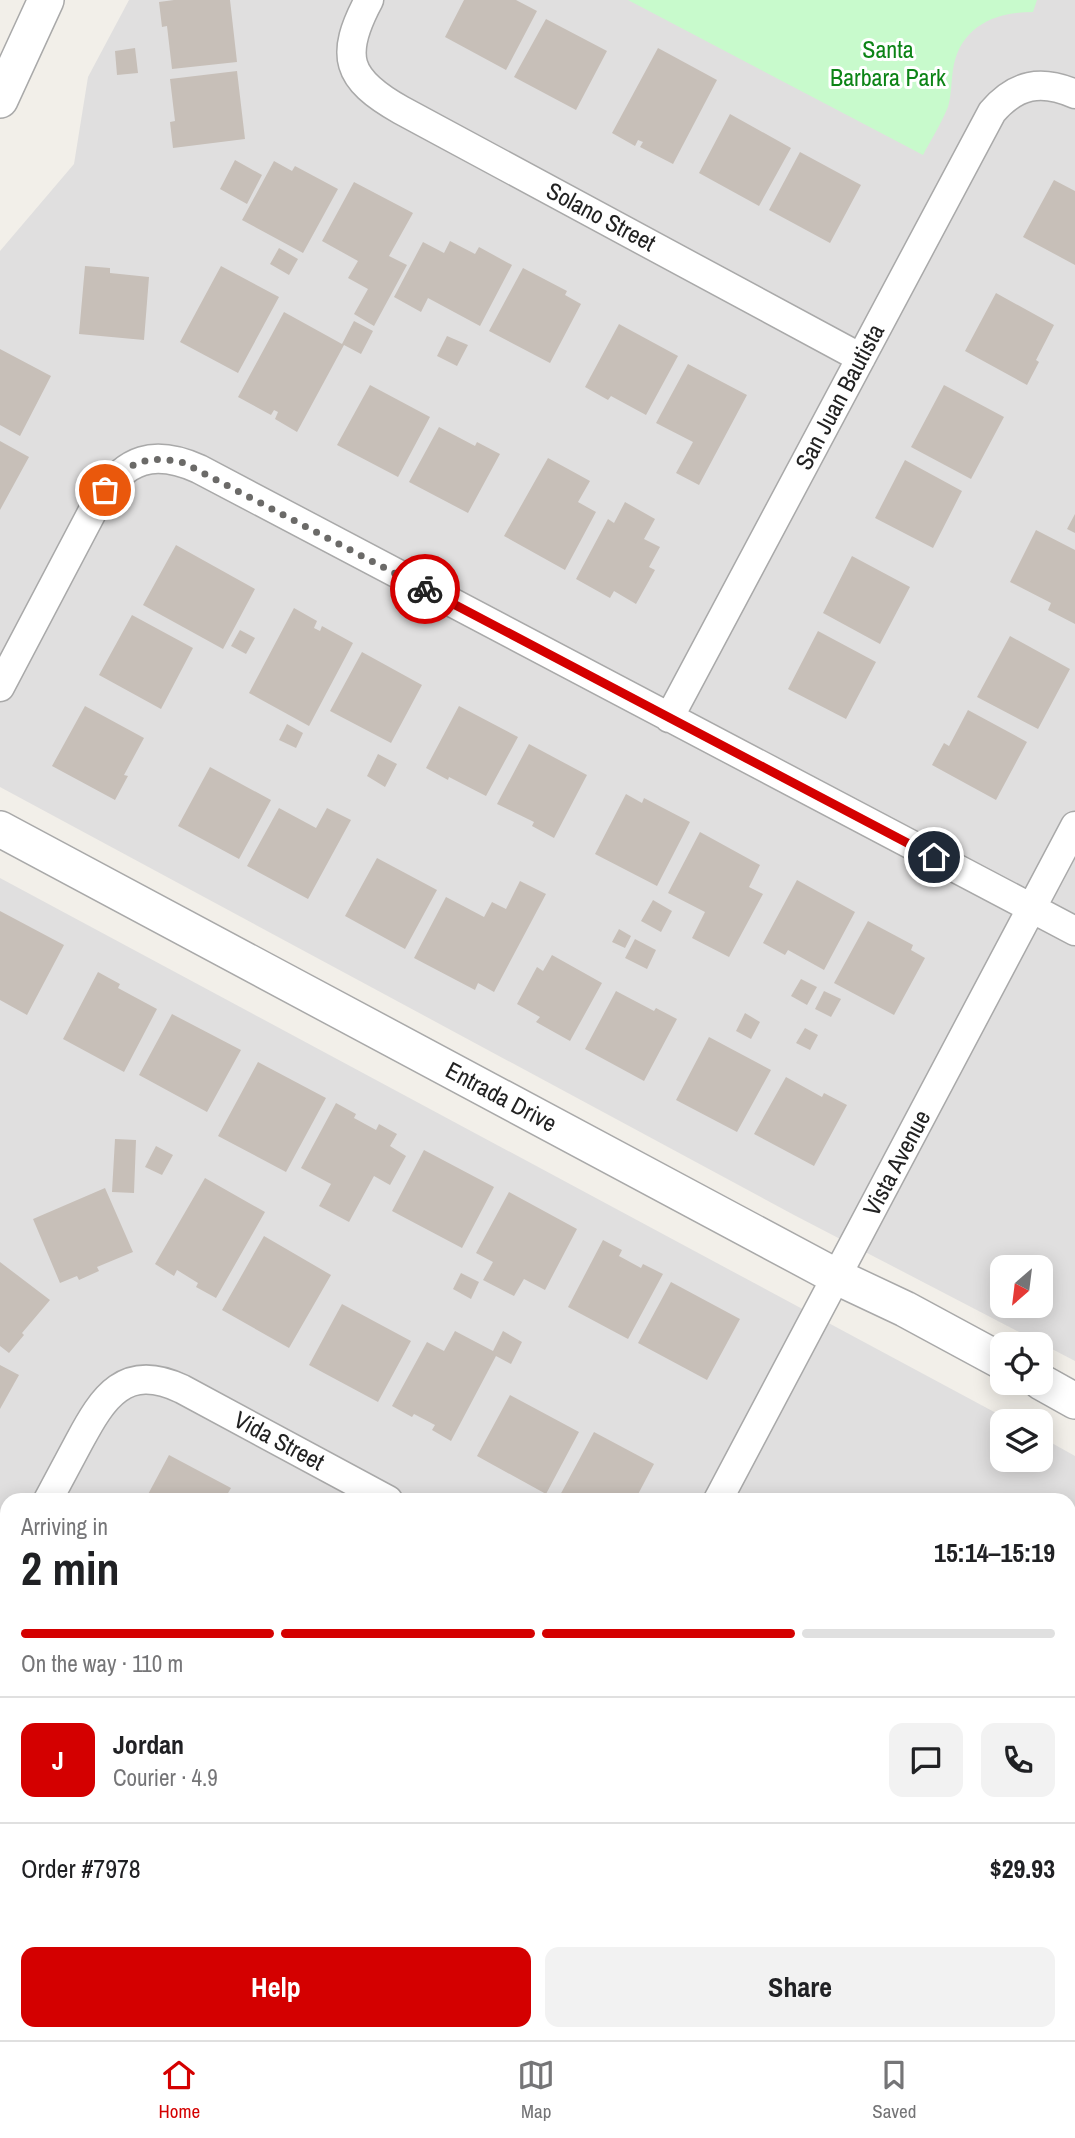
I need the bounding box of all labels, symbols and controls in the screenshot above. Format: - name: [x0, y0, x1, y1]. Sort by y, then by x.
- park label: Santa Barbara Park: [830, 33, 946, 93]
- street label: Solano Street: [541, 174, 662, 258]
- street label: San Juan Bautista: [787, 318, 891, 475]
- pin: [75, 460, 135, 520]
- icon: bag: [86, 471, 124, 509]
- courier: [390, 554, 460, 624]
- icon: bike: [406, 570, 444, 608]
- pin: [904, 827, 964, 887]
- icon: home: [915, 838, 953, 876]
- street label: Entrada Drive: [440, 1053, 563, 1139]
- street label: Vista Avenue: [855, 1104, 937, 1221]
- north arrow: [990, 1255, 1054, 1318]
- map controls: [990, 1255, 1053, 1472]
- button: locate: [990, 1332, 1053, 1395]
- street label: Vida Street: [229, 1403, 331, 1478]
- button: layers: [990, 1409, 1053, 1472]
- text: Arriving in: [21, 1511, 108, 1542]
- text: 15:14–15:19: [934, 1535, 1055, 1570]
- text: 2 min: [21, 1537, 120, 1599]
- text: On the way · 110 m: [21, 1648, 183, 1679]
- button: chat: [889, 1723, 963, 1797]
- button: phone: [981, 1723, 1055, 1797]
- text: Jordan: [113, 1727, 184, 1762]
- text: J: [52, 1743, 64, 1778]
- text: Courier · 4.9: [113, 1762, 218, 1793]
- text: Order #7978: [21, 1851, 141, 1886]
- text: $29.93: [990, 1851, 1055, 1886]
- button: Help: [21, 1947, 531, 2027]
- button: Share: [545, 1947, 1055, 2027]
- tab: Home: [159, 2056, 200, 2124]
- tab: Map: [517, 2056, 555, 2124]
- tab: Saved: [872, 2056, 916, 2124]

